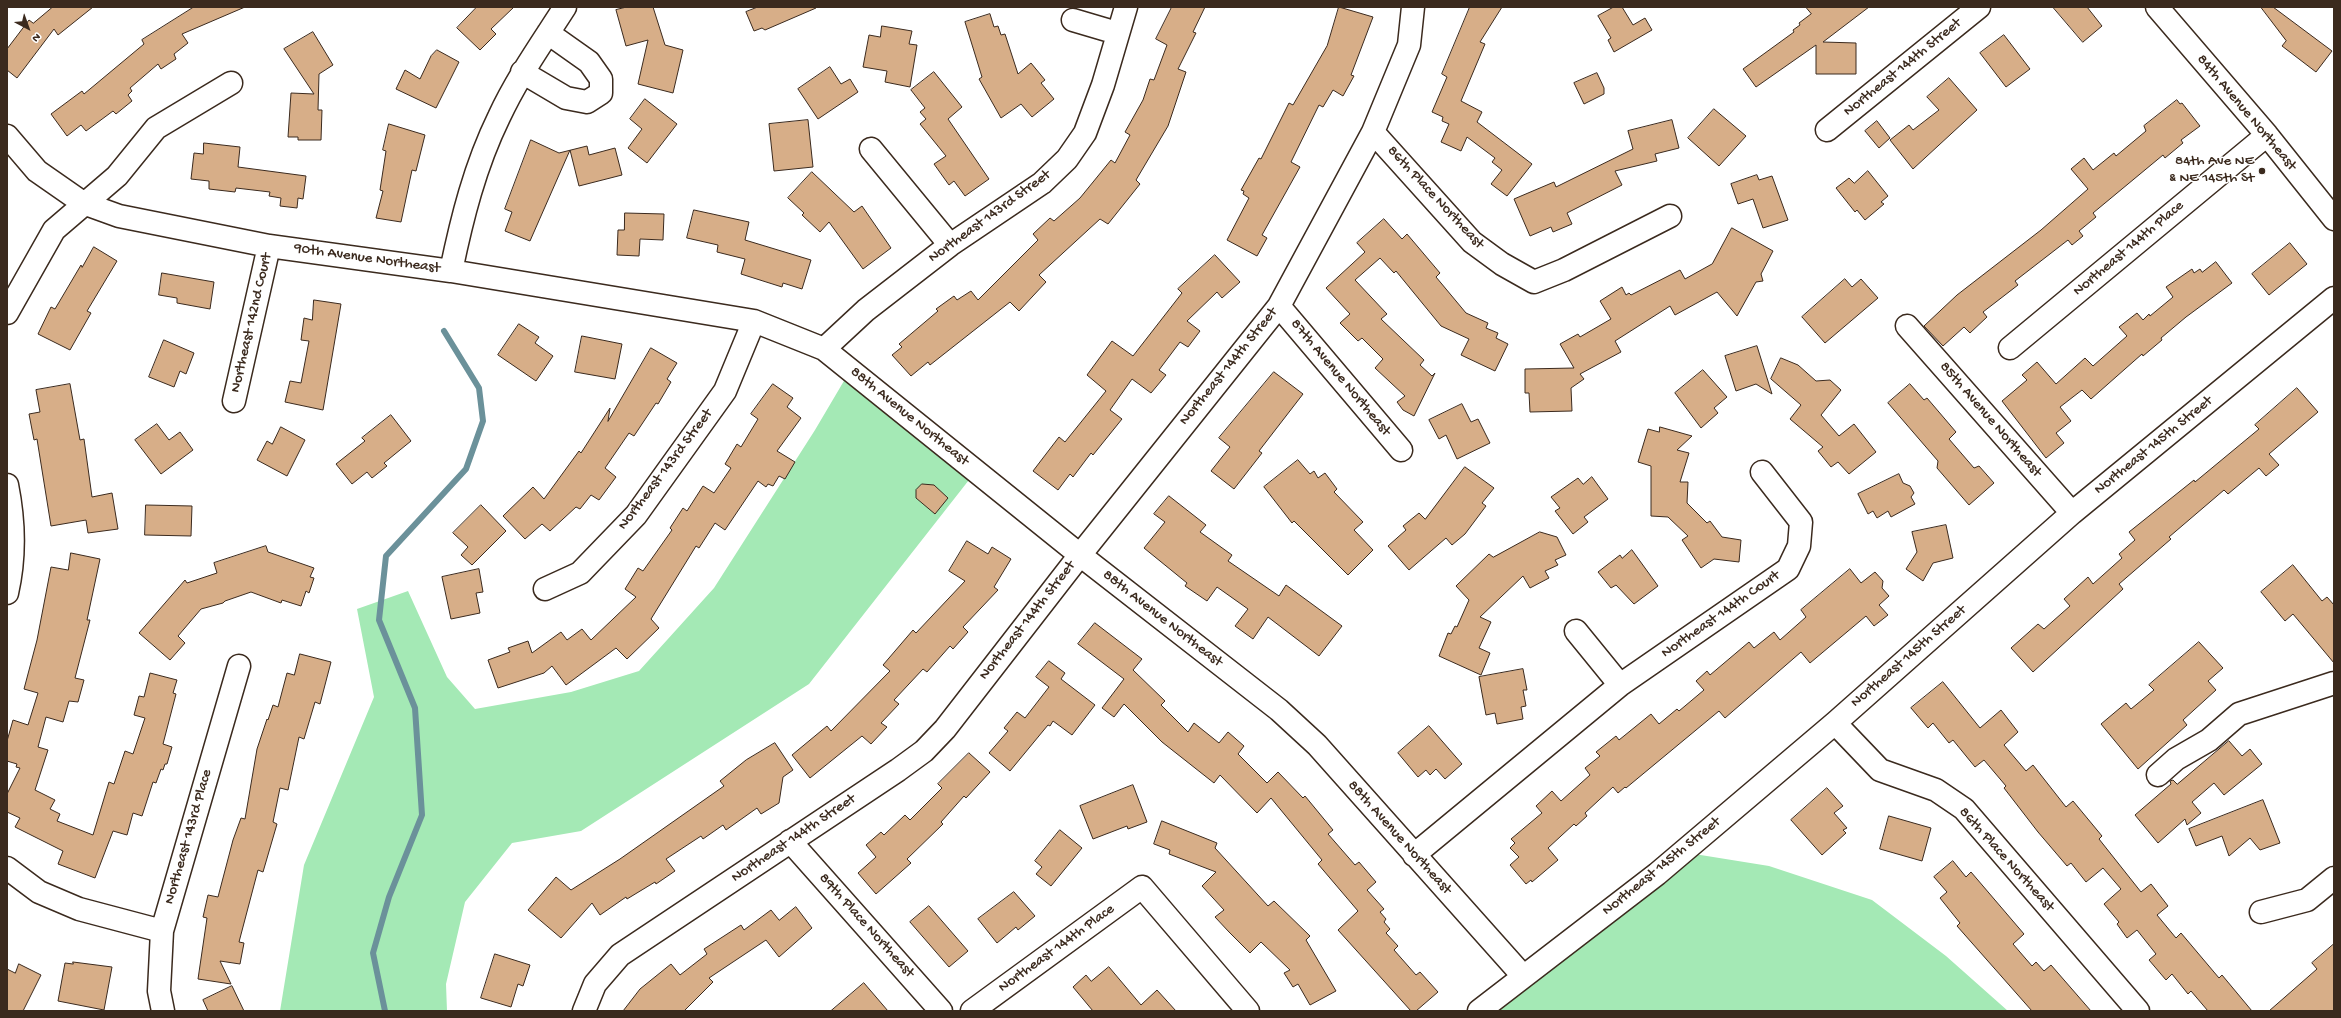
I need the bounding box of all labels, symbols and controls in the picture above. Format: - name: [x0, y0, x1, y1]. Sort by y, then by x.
- north arrow: [8, 8, 48, 48]
- street label: Northeast 144th Street: [1840, 15, 1966, 121]
- text: N: [29, 30, 43, 44]
- street label: 84th Avenue Northeast: [2192, 51, 2300, 175]
- street label: 86th Place Northeast: [1383, 143, 1487, 253]
- place label: 84th Ave NE & NE 145th St: [2169, 153, 2254, 188]
- marker: 84th Ave NE & NE 145th St: [2257, 166, 2267, 176]
- street label: Northeast 143rd Street: [925, 167, 1055, 267]
- street label: Northeast 144th Place: [2070, 197, 2188, 301]
- street label: 90th Avenue Northeast: [293, 240, 441, 278]
- street label: Northeast 142nd Court: [227, 251, 277, 395]
- street label: Northeast 144th Street: [1176, 304, 1282, 430]
- street label: 87th Avenue Northeast: [1286, 316, 1394, 440]
- street label: 85th Avenue Northeast: [1935, 359, 2045, 481]
- street label: 88th Avenue Northeast: [846, 364, 972, 470]
- street label: Northeast 145th Street: [2091, 393, 2217, 499]
- street label: Northeast 143rd Street: [615, 406, 717, 534]
- street label: Northeast 144th Street: [976, 558, 1080, 684]
- street label: 88th Avenue Northeast: [1098, 566, 1226, 672]
- street label: Northeast 144th Court: [1658, 567, 1784, 663]
- street label: Northeast 145th Street: [1848, 602, 1970, 712]
- street label: Northeast 143rd Place: [161, 767, 217, 907]
- street label: 88th Avenue Northeast: [1343, 777, 1455, 899]
- street label: Northeast 144th Street: [728, 791, 860, 887]
- street label: 86th Place Northeast: [1954, 804, 2058, 916]
- street label: Northeast 145th Street: [1599, 814, 1725, 920]
- street label: 89th Place Northeast: [814, 870, 918, 982]
- street label: Northeast 144th Place: [995, 901, 1119, 997]

